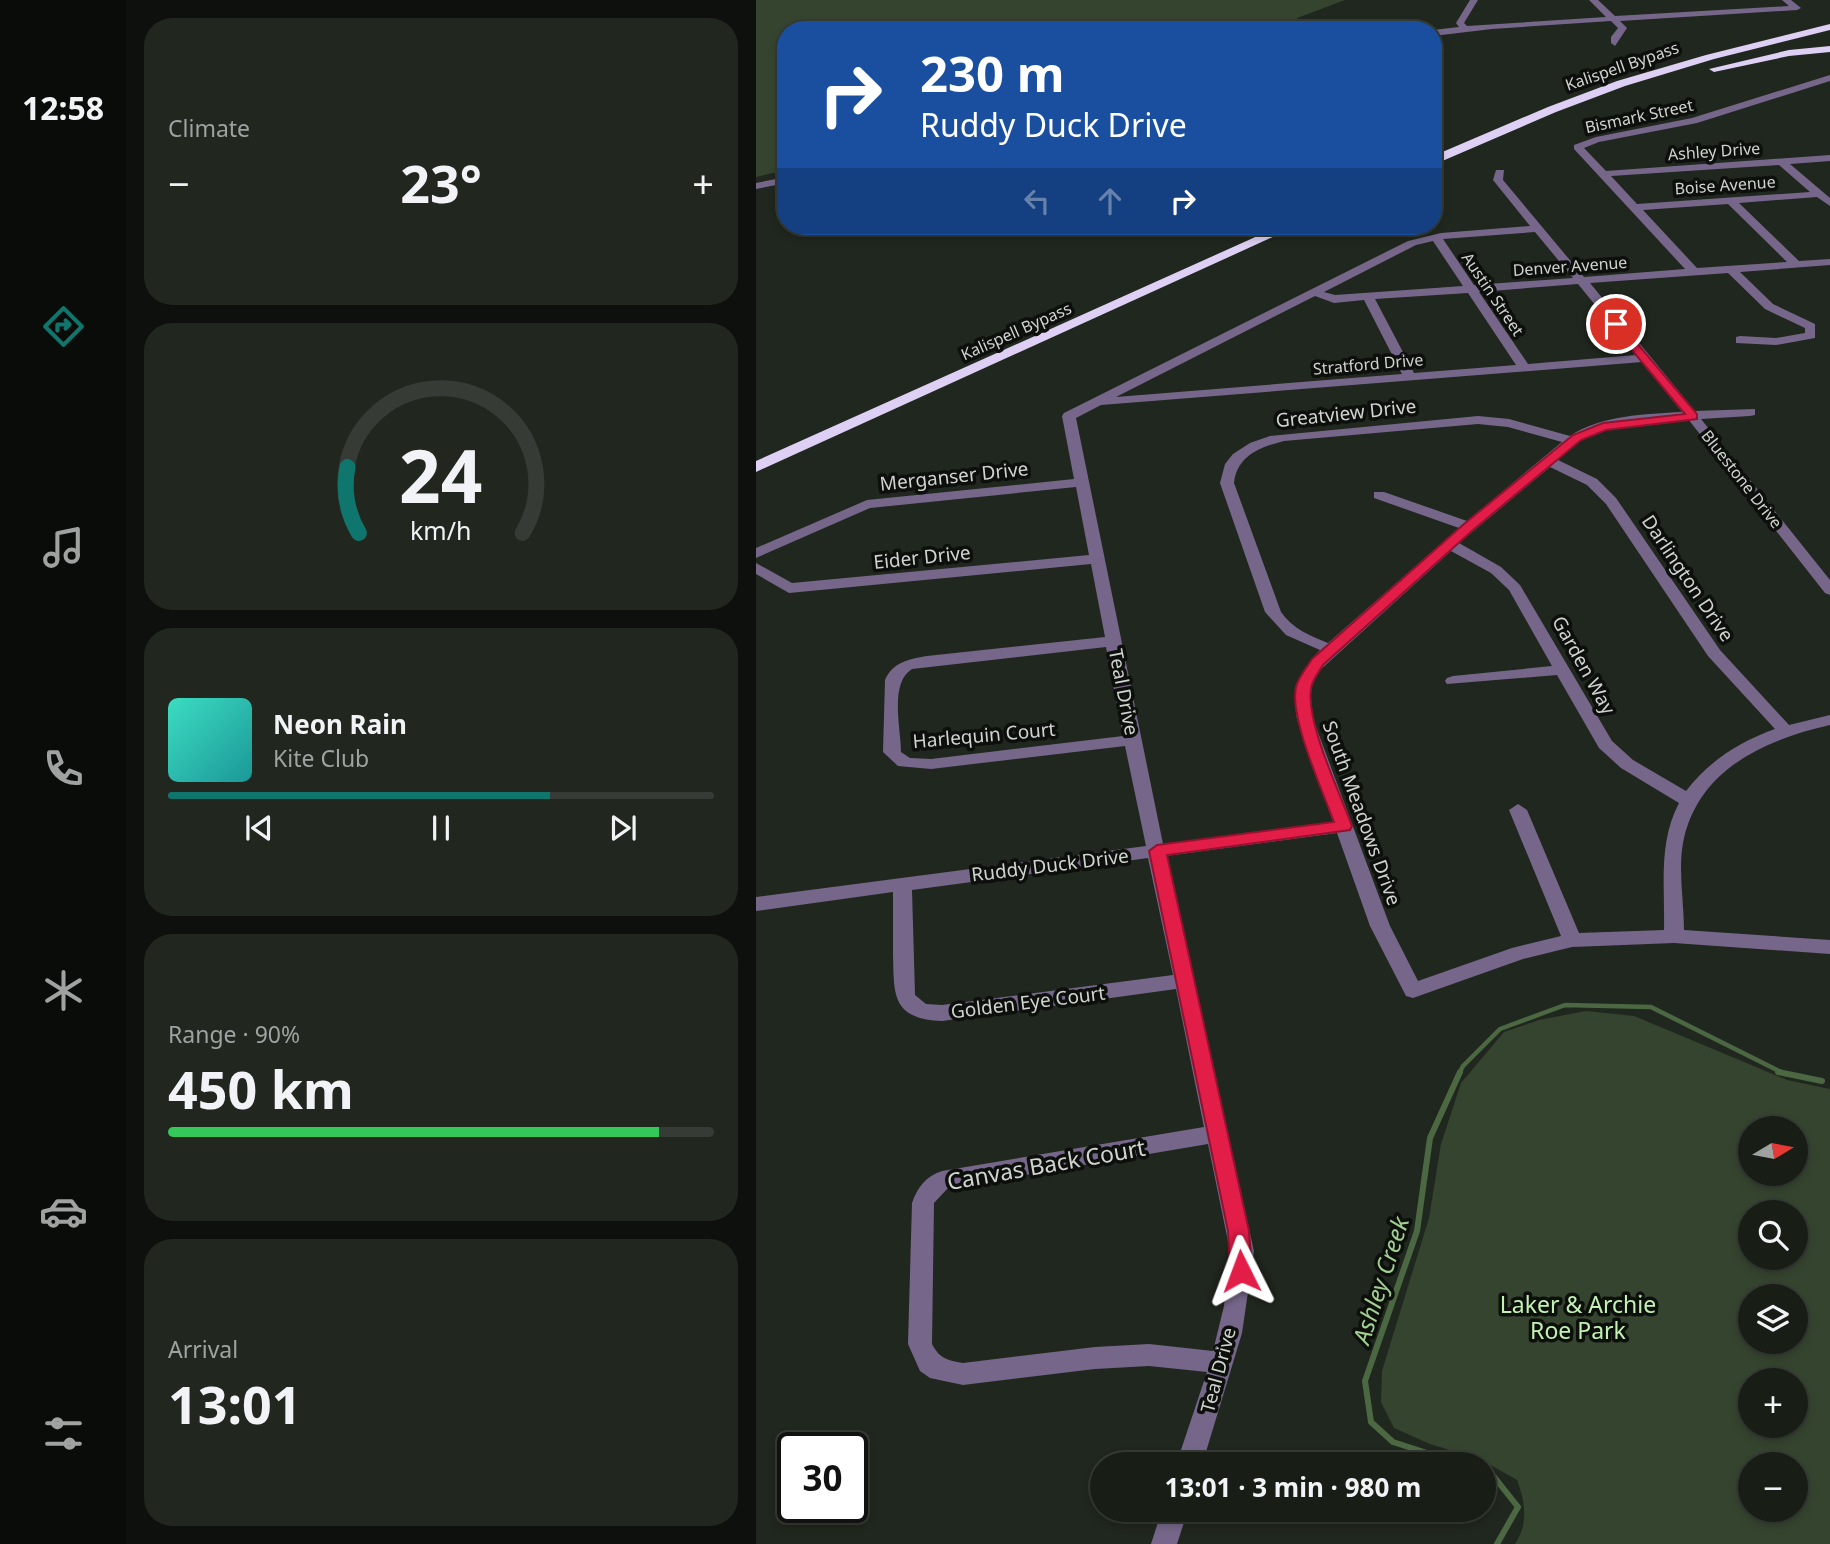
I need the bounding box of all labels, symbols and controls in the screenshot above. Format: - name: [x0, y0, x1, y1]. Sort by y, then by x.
- street label: Kalispell Bypass: [1562, 36, 1682, 96]
- text: 230 m: [920, 40, 1065, 106]
- icon: right: [805, 49, 896, 140]
- text: 12:58: [22, 86, 104, 129]
- street label: Bismark Street: [1583, 94, 1695, 138]
- text: Ruddy Duck Drive: [920, 103, 1187, 146]
- text: Climate: [168, 112, 250, 144]
- street label: Ashley Drive: [1667, 137, 1761, 165]
- text: 23°: [400, 147, 482, 218]
- text: −: [168, 157, 190, 209]
- text: +: [692, 157, 714, 209]
- street label: Boise Avenue: [1674, 170, 1776, 200]
- icon: left: [1018, 182, 1056, 220]
- icon: ahead: [1091, 182, 1129, 220]
- icon: right: [1164, 182, 1202, 220]
- street label: Austin Street: [1457, 248, 1529, 340]
- street label: Denver Avenue: [1512, 251, 1628, 281]
- pin: [1586, 294, 1646, 354]
- street label: Kalispell Bypass: [957, 297, 1075, 365]
- icon: directions: [39, 302, 88, 351]
- icon: arrive: [1597, 305, 1635, 343]
- street label: Stratford Drive: [1312, 348, 1424, 380]
- street label: Greatview Drive: [1274, 393, 1418, 433]
- text: 24: [399, 425, 483, 524]
- street label: Bluestone Drive: [1697, 425, 1787, 533]
- street label: Merganser Drive: [878, 455, 1030, 497]
- street label: Darlington Drive: [1636, 510, 1740, 646]
- text: km/h: [410, 513, 472, 547]
- icon: music: [39, 523, 88, 572]
- street label: Eider Drive: [872, 539, 972, 575]
- street label: Garden Way: [1546, 611, 1622, 719]
- street label: Teal Drive: [1103, 647, 1145, 737]
- text: Neon Rain: [273, 706, 407, 742]
- street label: Harlequin Court: [912, 716, 1057, 754]
- street label: South Meadows Drive: [1317, 717, 1407, 909]
- text: Kite Club: [273, 742, 369, 774]
- icon: phone: [39, 744, 88, 793]
- icon: previous: [240, 809, 278, 847]
- icon: pause: [422, 809, 460, 847]
- icon: next: [604, 809, 642, 847]
- street label: Ruddy Duck Drive: [970, 842, 1130, 888]
- icon: climate: [39, 966, 88, 1015]
- street label: Golden Eye Court: [949, 980, 1107, 1024]
- text: Range · 90%: [168, 1018, 300, 1050]
- text: 450 km: [168, 1053, 354, 1124]
- north arrow: [1738, 1116, 1808, 1186]
- map controls: [1738, 1116, 1808, 1522]
- street label: Canvas Back Court: [944, 1131, 1148, 1197]
- icon: car: [39, 1187, 88, 1236]
- button: search: [1738, 1200, 1808, 1270]
- water label: Ashley Creek: [1343, 1211, 1416, 1350]
- position arrow: [1204, 1234, 1278, 1308]
- button: layers: [1738, 1284, 1808, 1354]
- park label: Laker & Archie Roe Park: [1500, 1288, 1656, 1346]
- street label: Teal Drive: [1194, 1324, 1242, 1416]
- text: Arrival: [168, 1333, 238, 1365]
- text: 13:01: [168, 1368, 302, 1439]
- button: +: [1738, 1368, 1808, 1438]
- icon: filters: [39, 1409, 88, 1458]
- speed limit sign: 30: [777, 1432, 868, 1523]
- button: −: [1738, 1452, 1808, 1522]
- text: 13:01 · 3 min · 980 m: [1165, 1469, 1421, 1505]

